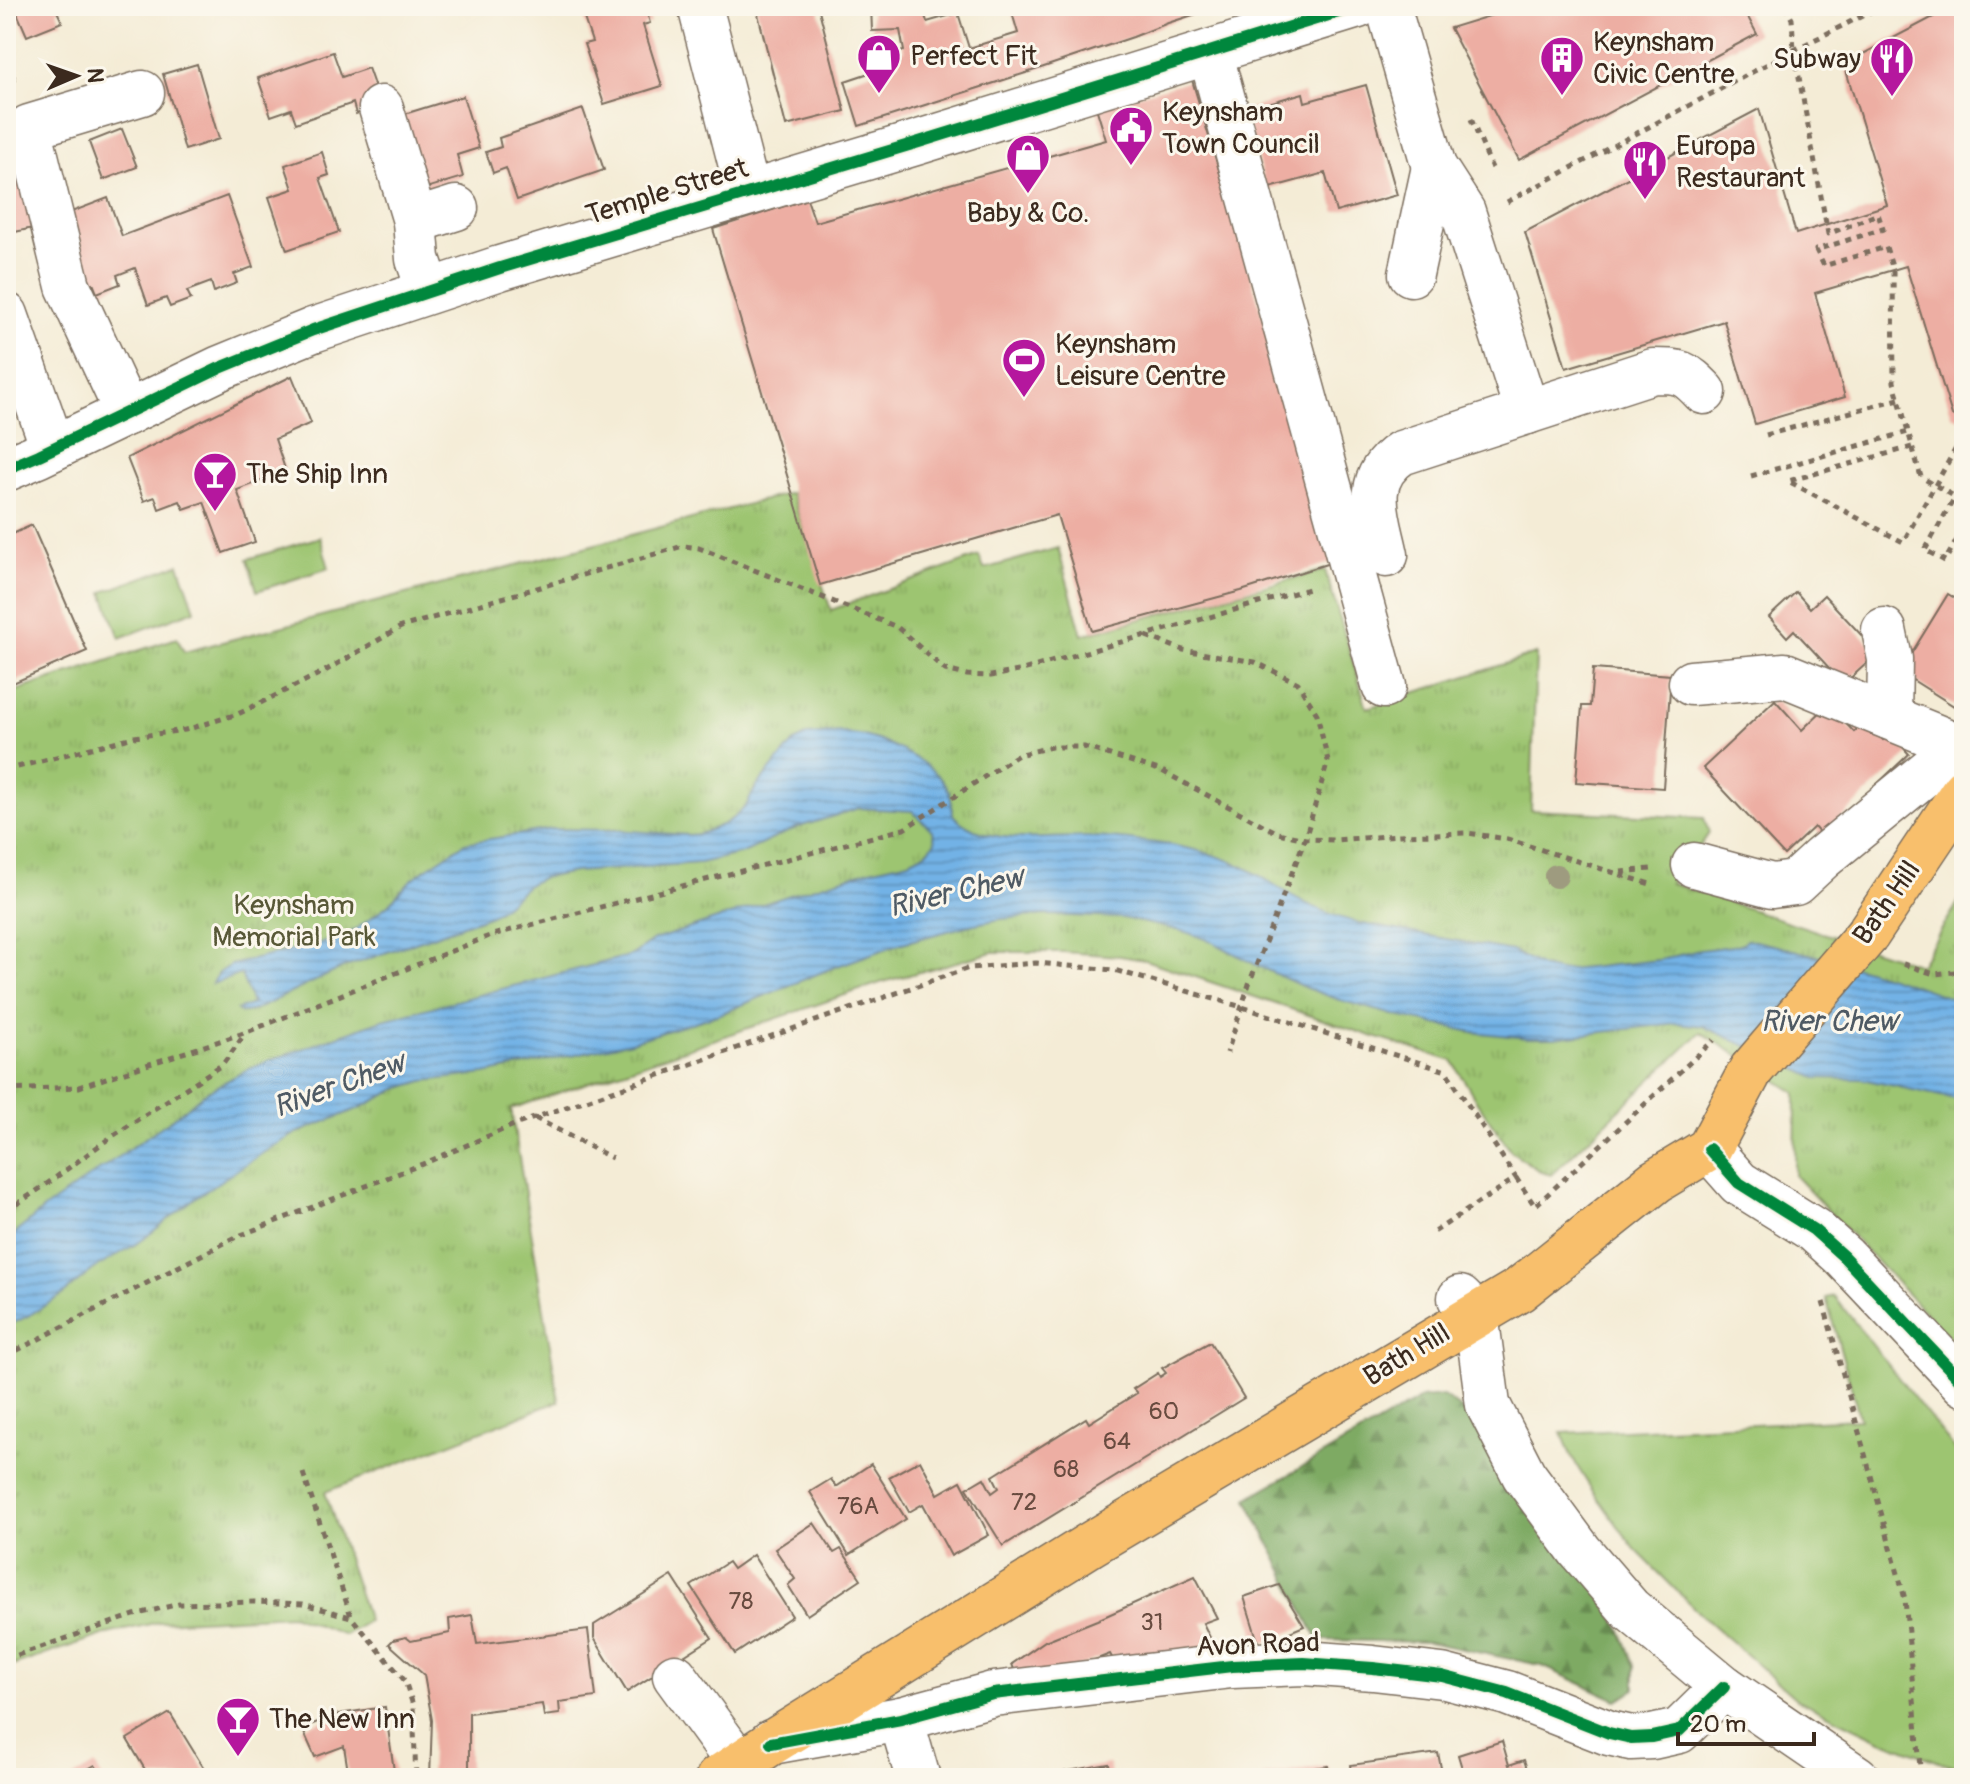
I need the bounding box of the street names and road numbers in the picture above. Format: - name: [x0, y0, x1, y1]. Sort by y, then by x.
- street label: Temple Street: [582, 151, 753, 233]
- street label: Bath Hill: [1846, 854, 1928, 952]
- street label: Bath Hill: [1357, 1316, 1457, 1394]
- street label: Avon Road: [1196, 1625, 1320, 1665]

